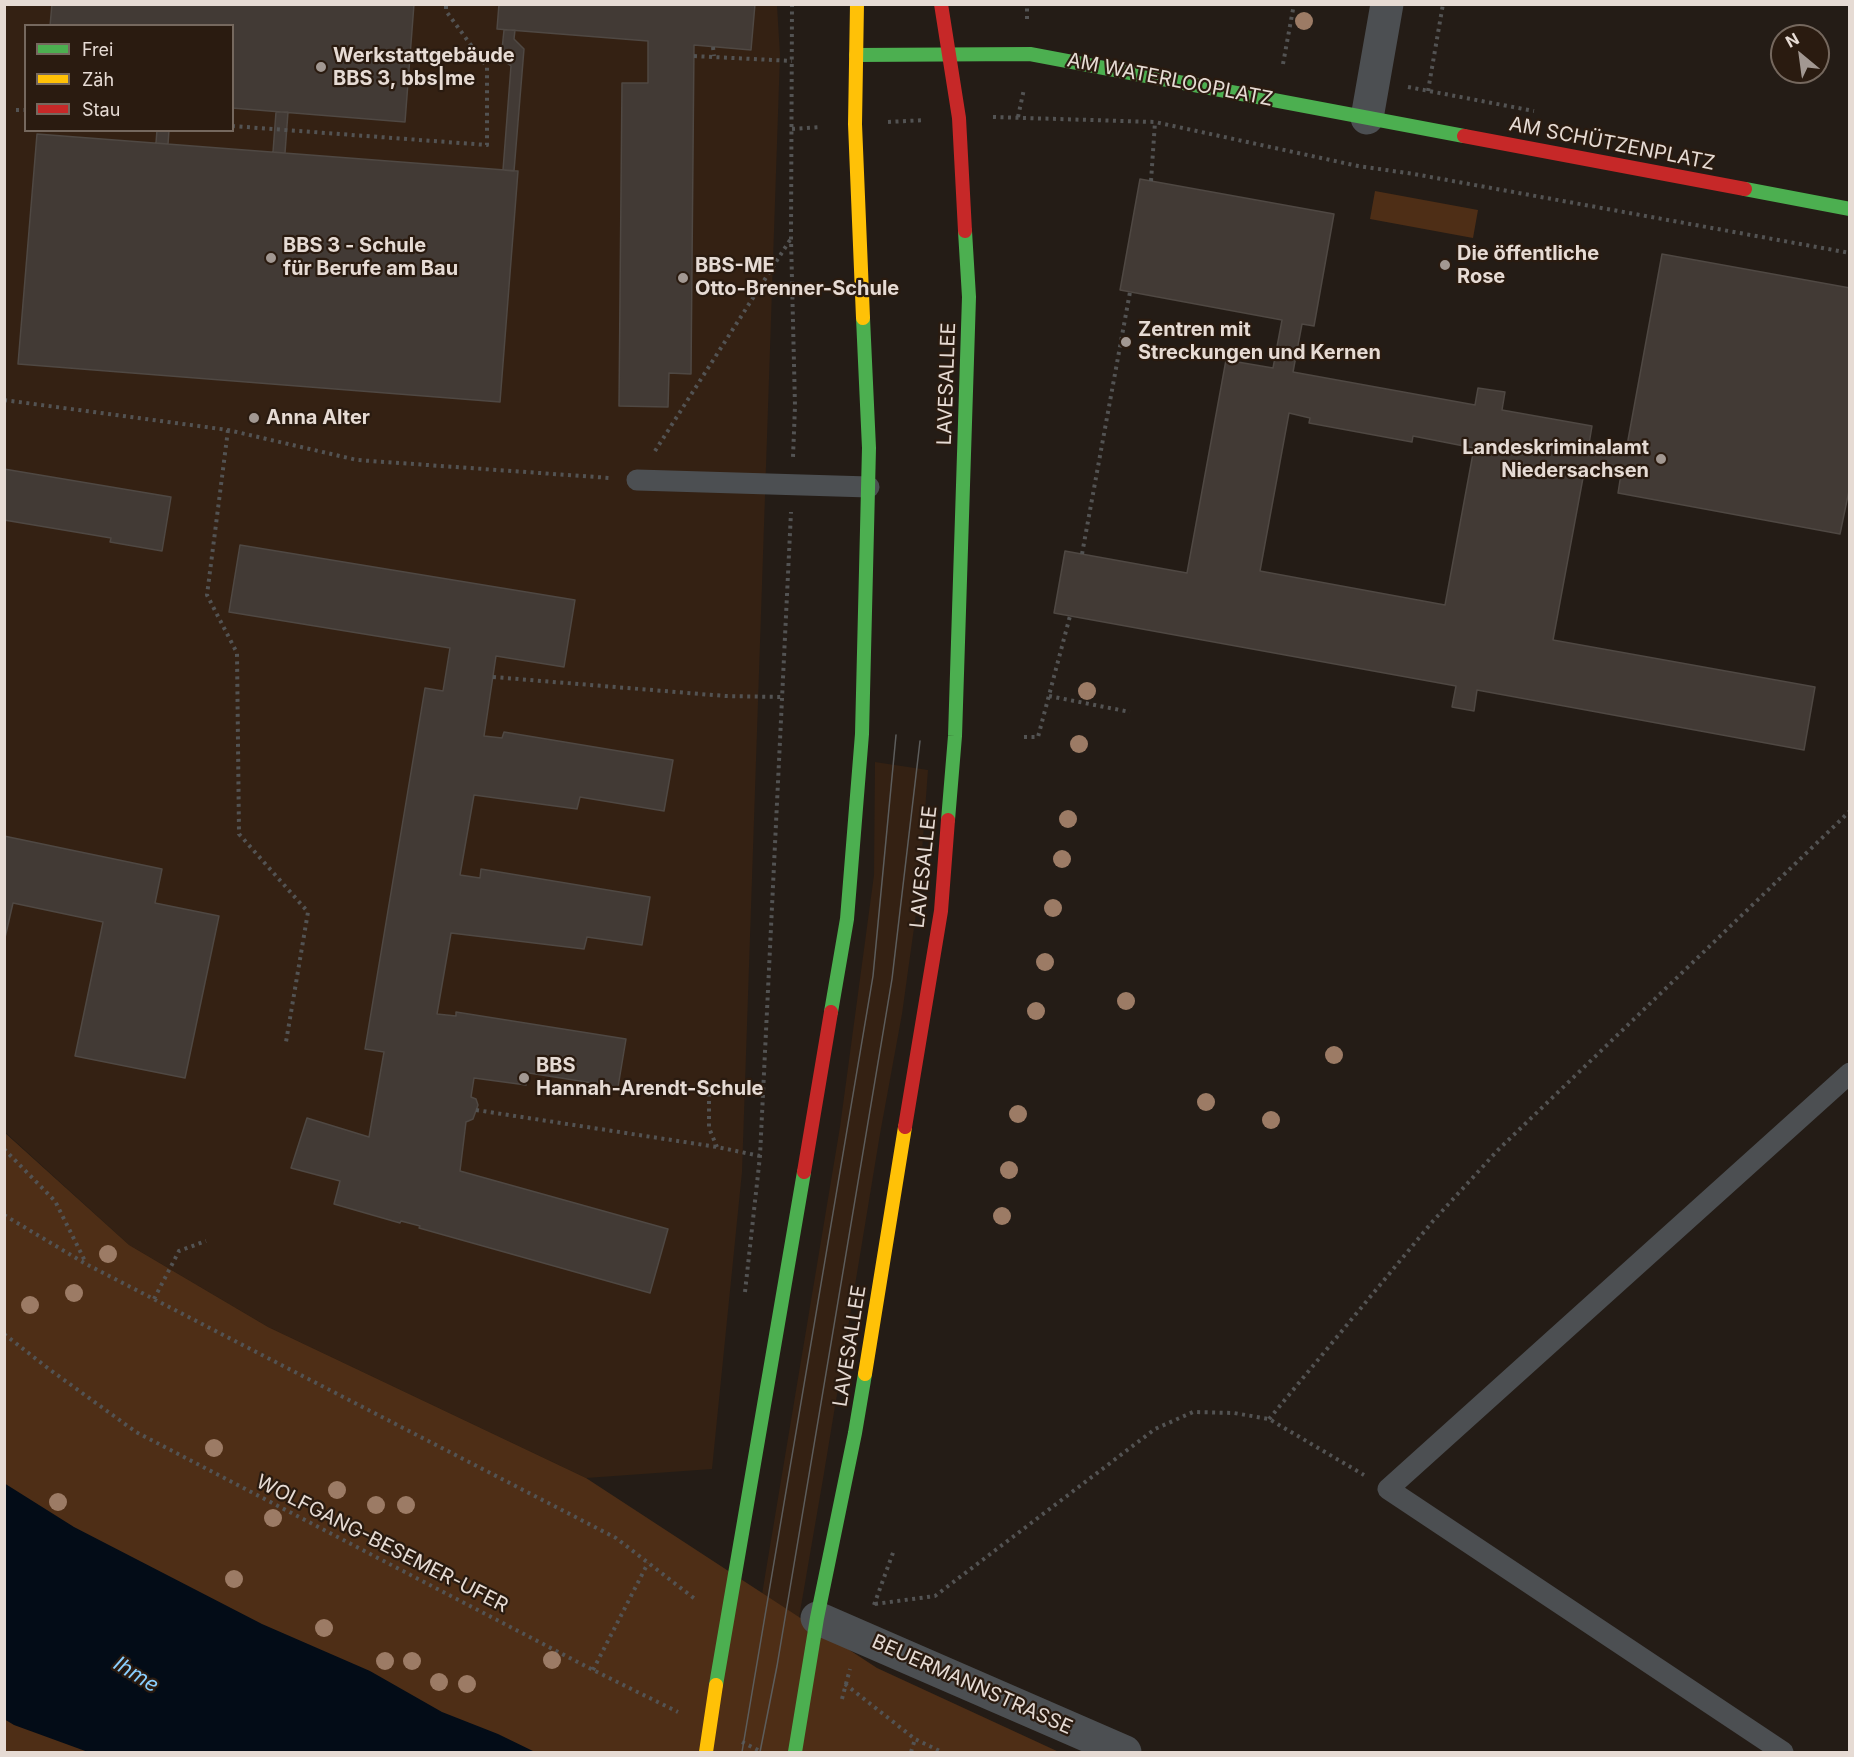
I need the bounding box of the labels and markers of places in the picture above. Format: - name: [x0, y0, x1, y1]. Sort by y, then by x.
- place label: Werkstattgebäude BBS 3, bbs|me: [333, 44, 515, 91]
- marker: Werkstattgebäude BBS 3, bbs|me: [314, 60, 328, 74]
- place label: BBS 3 - Schule für Berufe am Bau: [283, 234, 458, 281]
- place label: Die öffentliche Rose: [1457, 242, 1599, 289]
- marker: BBS 3 - Schule für Berufe am Bau: [264, 251, 278, 265]
- place label: BBS-ME Otto-Brenner-Schule: [695, 254, 899, 301]
- marker: Die öffentliche Rose: [1438, 258, 1452, 272]
- marker: BBS-ME Otto-Brenner-Schule: [676, 271, 690, 285]
- place label: Zentren mit Streckungen und Kernen: [1138, 318, 1381, 365]
- marker: Zentren mit Streckungen und Kernen: [1119, 335, 1133, 349]
- place label: Anna Alter: [266, 406, 370, 430]
- marker: Anna Alter: [247, 411, 261, 425]
- place label: Landeskriminalamt Niedersachsen: [1462, 436, 1649, 483]
- marker: Landeskriminalamt Niedersachsen: [1654, 452, 1668, 466]
- place label: BBS Hannah-Arendt-Schule: [536, 1054, 764, 1101]
- marker: BBS Hannah-Arendt-Schule: [517, 1071, 531, 1085]

